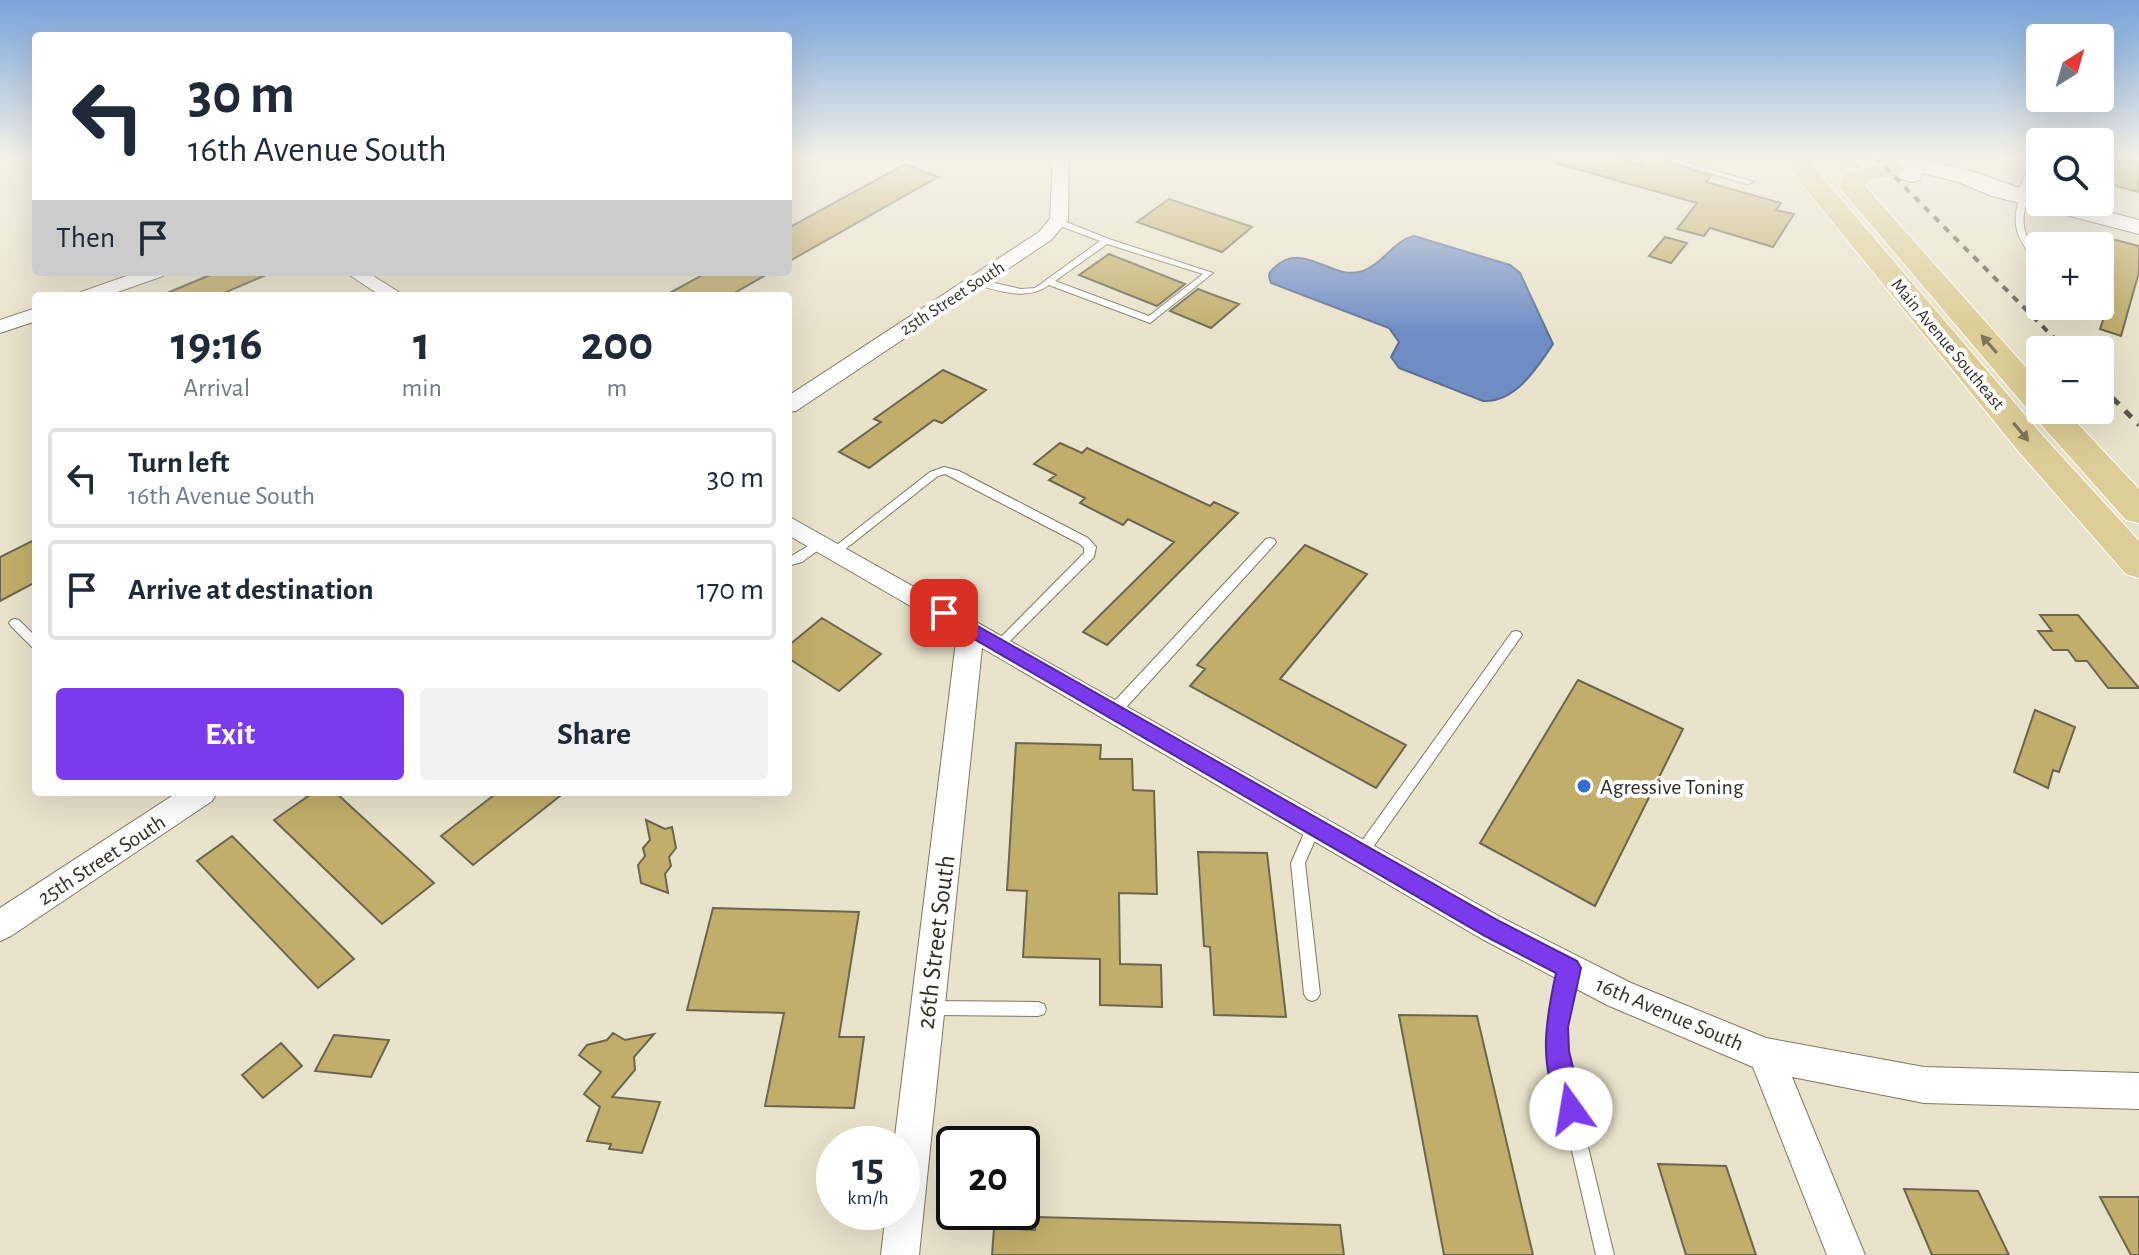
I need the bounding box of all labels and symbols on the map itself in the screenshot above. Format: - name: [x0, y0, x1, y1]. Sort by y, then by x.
- north arrow: [2026, 24, 2114, 112]
- street label: 25th Street South: [897, 259, 1008, 339]
- street label: Main Avenue Southeast: [1887, 276, 2007, 414]
- one-way arrow: [1980, 334, 1998, 353]
- one-way arrow: [2012, 422, 2029, 442]
- pin: [910, 579, 978, 647]
- place label: Agressive Toning: [1600, 776, 1744, 798]
- marker: Agressive Toning: [1575, 777, 1593, 795]
- street label: 25th Street South: [34, 811, 169, 909]
- street label: 26th Street South: [912, 854, 960, 1031]
- street label: 16th Avenue South: [1593, 973, 1747, 1055]
- position arrow: [1529, 1067, 1613, 1151]
- speed limit sign: 20: [936, 1126, 1040, 1230]

